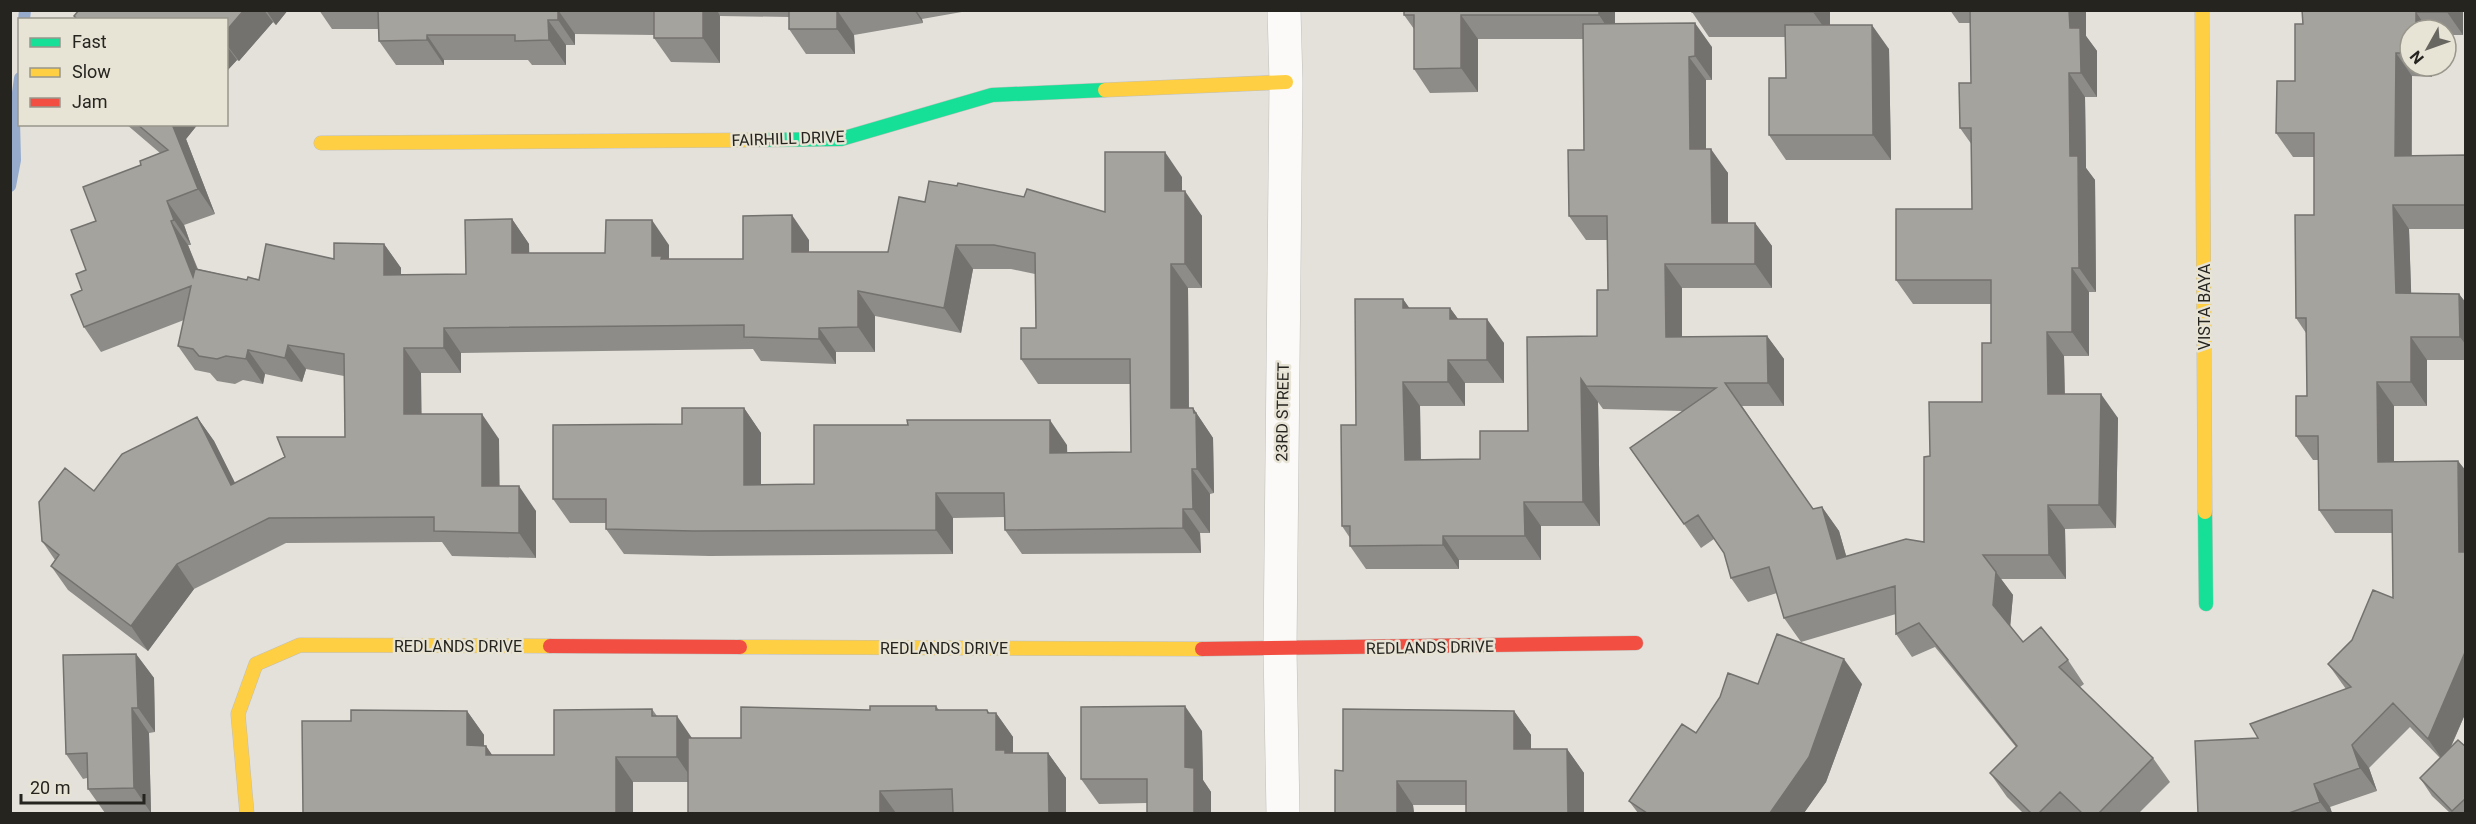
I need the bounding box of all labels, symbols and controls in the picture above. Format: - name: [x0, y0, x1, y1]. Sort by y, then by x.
- legend: [18, 18, 228, 126]
- north arrow: [2398, 18, 2458, 78]
- text: Fast: [72, 31, 107, 52]
- text: N: [2406, 47, 2428, 68]
- text: Slow: [72, 61, 111, 82]
- text: Jam: [72, 91, 108, 112]
- street label: FAIRHILL DRIVE: [731, 127, 845, 150]
- street label: VISTA BAYA: [2195, 263, 2214, 350]
- street label: 23RD STREET: [1272, 362, 1293, 462]
- street label: REDLANDS DRIVE: [394, 637, 522, 656]
- street label: REDLANDS DRIVE: [1366, 637, 1494, 658]
- street label: REDLANDS DRIVE: [880, 639, 1008, 658]
- scale bar: [21, 767, 144, 805]
- text: 20 m: [30, 777, 70, 798]

